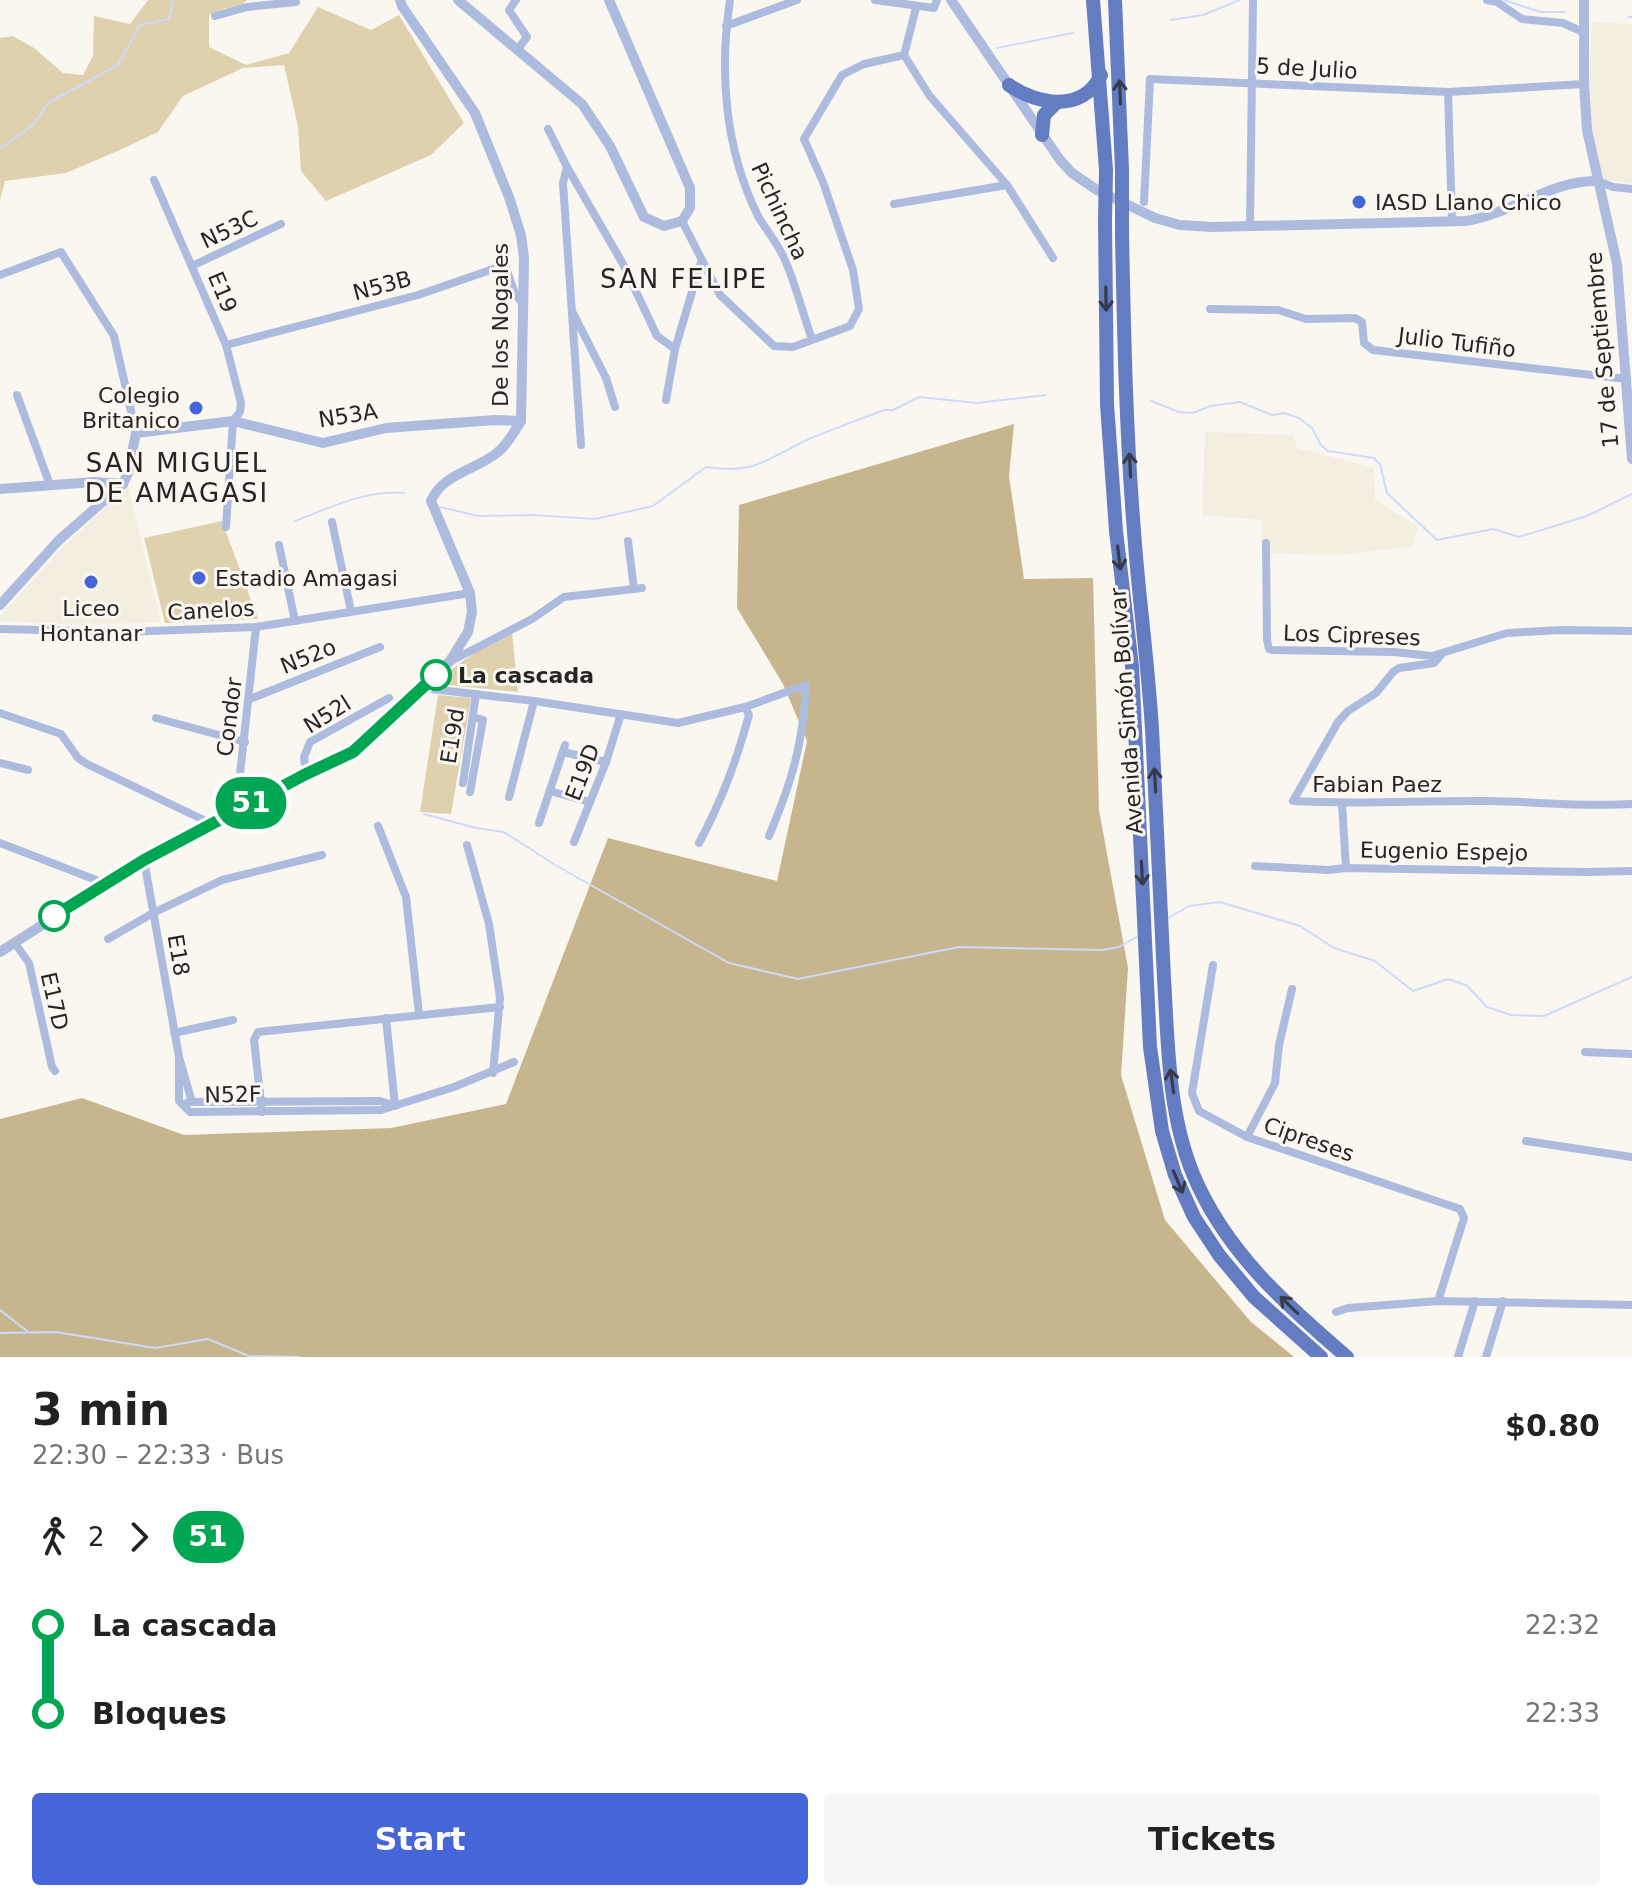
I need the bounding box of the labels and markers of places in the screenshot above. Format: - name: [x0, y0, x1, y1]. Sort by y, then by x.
- place label: IASD Llano Chico: [1375, 190, 1562, 215]
- marker: IASD Llano Chico: [1350, 193, 1368, 211]
- place label: Colegio Britanico: [82, 383, 180, 433]
- marker: Colegio Britanico: [187, 399, 205, 417]
- place label: Estadio Amagasi: [215, 566, 398, 591]
- marker: Estadio Amagasi: [190, 569, 208, 587]
- marker: Liceo Hontanar: [82, 573, 100, 591]
- place label: Liceo Hontanar: [40, 596, 143, 646]
- marker: La cascada: [421, 660, 451, 690]
- place label: La cascada: [458, 663, 594, 688]
- unlabelled marker: [39, 901, 69, 931]

